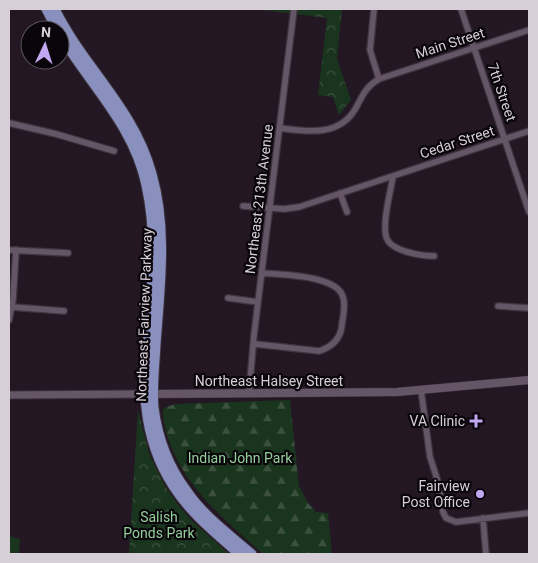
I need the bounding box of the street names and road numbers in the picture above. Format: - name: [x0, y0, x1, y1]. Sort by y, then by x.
- street label: Main Street: [414, 24, 487, 62]
- street label: 7th Street: [485, 61, 520, 124]
- street label: Cedar Street: [418, 122, 497, 162]
- street label: Northeast 213th Avenue: [242, 123, 276, 275]
- street label: Northeast Fairview Parkway: [133, 228, 155, 402]
- street label: Northeast Halsey Street: [195, 373, 344, 389]

